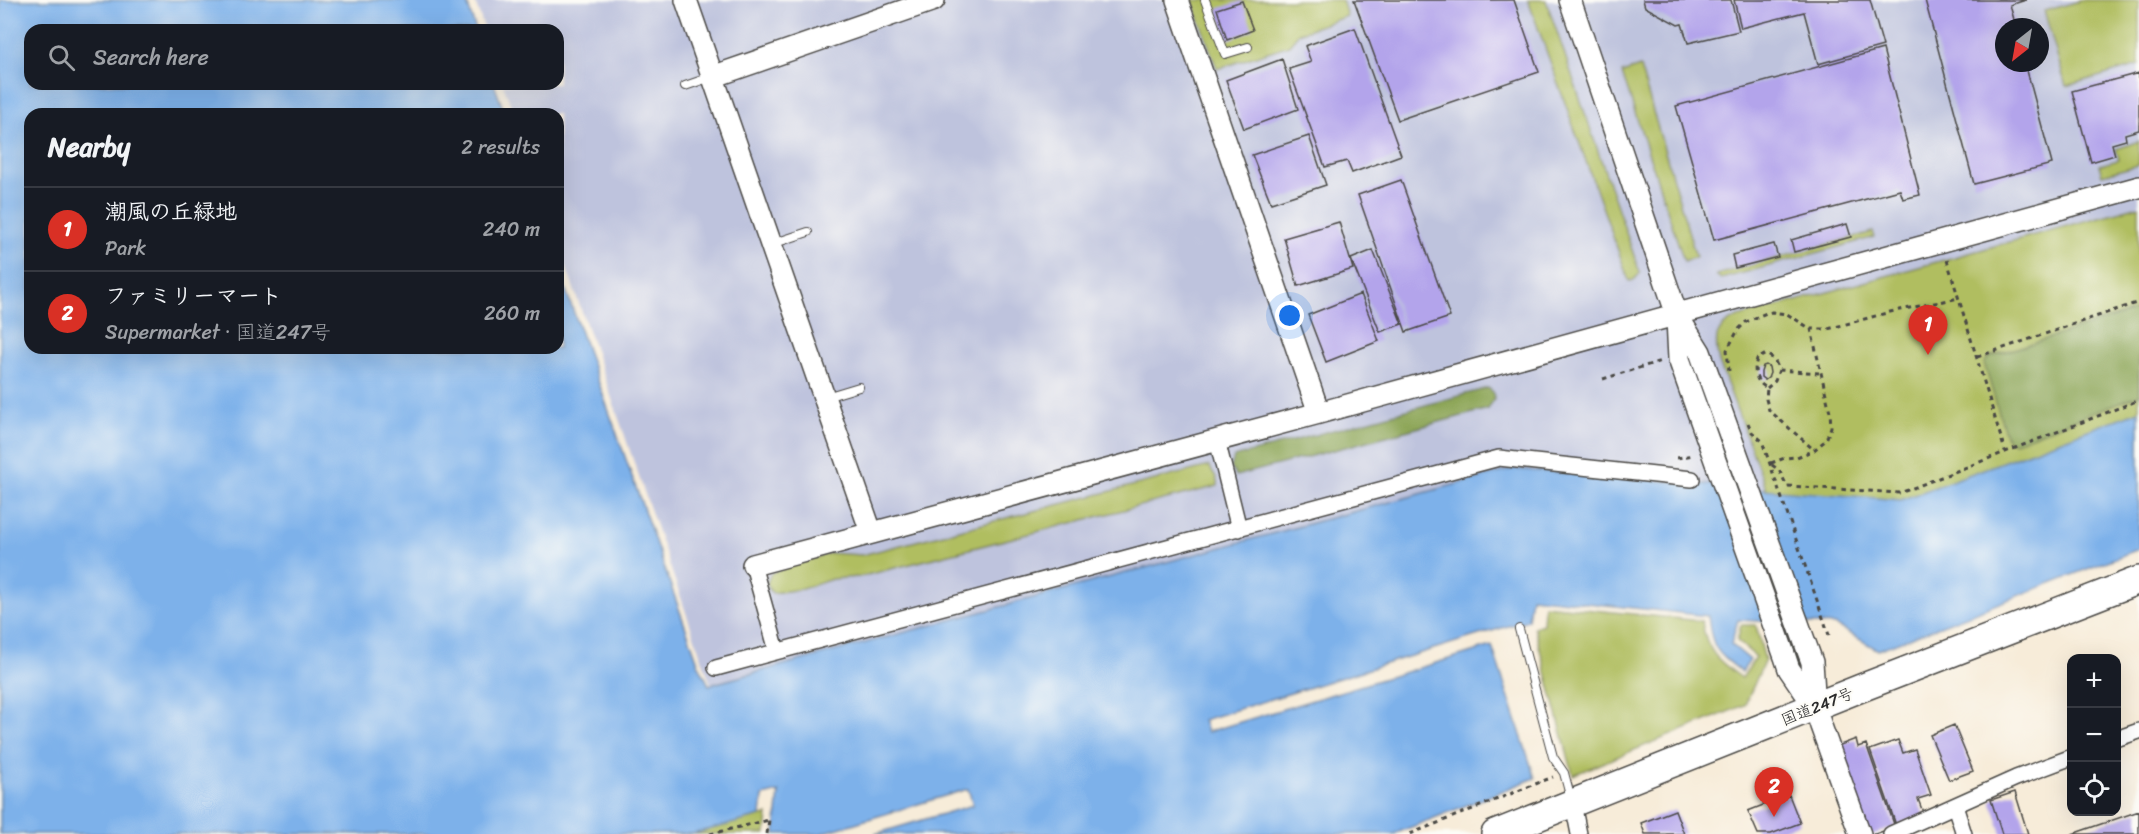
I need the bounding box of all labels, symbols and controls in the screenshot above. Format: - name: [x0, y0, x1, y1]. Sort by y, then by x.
- north arrow: [1995, 18, 2049, 72]
- search box: [24, 24, 564, 90]
- text: Search here: [93, 38, 209, 77]
- icon: search: [45, 41, 78, 74]
- text: Nearby: [48, 124, 130, 170]
- text: 2 results: [461, 130, 540, 165]
- text: 潮風の丘緑地: [105, 192, 237, 231]
- text: 1: [63, 212, 72, 247]
- text: 240 m: [483, 212, 540, 247]
- text: Park: [105, 231, 146, 266]
- text: ファミリーマート: [105, 276, 282, 315]
- text: 2: [62, 296, 73, 331]
- text: 260 m: [484, 296, 540, 331]
- your location: [1275, 301, 1304, 330]
- pin: 1: [1908, 306, 1948, 355]
- text: Supermarket · 国道247号: [105, 315, 331, 350]
- map controls: [2067, 654, 2121, 816]
- button: +: [2067, 654, 2121, 708]
- street label: 国道247号: [1776, 679, 1858, 734]
- button: −: [2067, 708, 2121, 762]
- button: locate: [2067, 762, 2121, 816]
- pin: 2: [1754, 768, 1794, 817]

